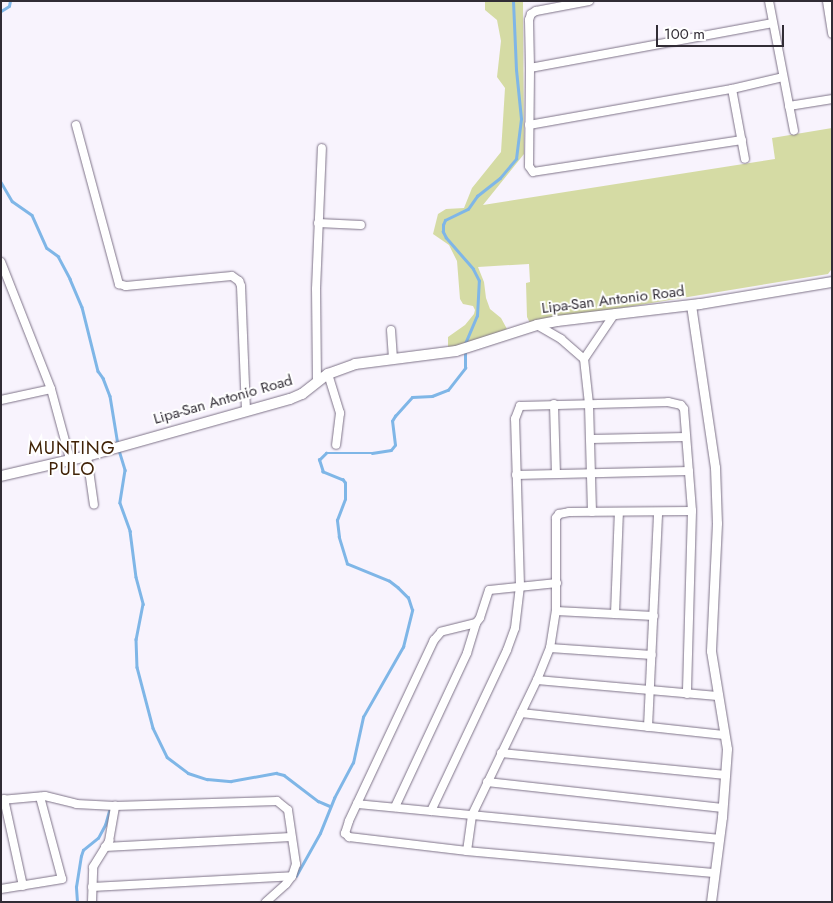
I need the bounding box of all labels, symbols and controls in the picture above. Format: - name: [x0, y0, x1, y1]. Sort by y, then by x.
- scale bar: [658, 15, 786, 47]
- text: 100 m: [664, 23, 705, 45]
- street label: Lipa-San Antonio Road: [541, 282, 685, 318]
- street label: Lipa-San Antonio Road: [151, 372, 295, 428]
- district label: MUNTING PULO: [27, 438, 117, 480]

